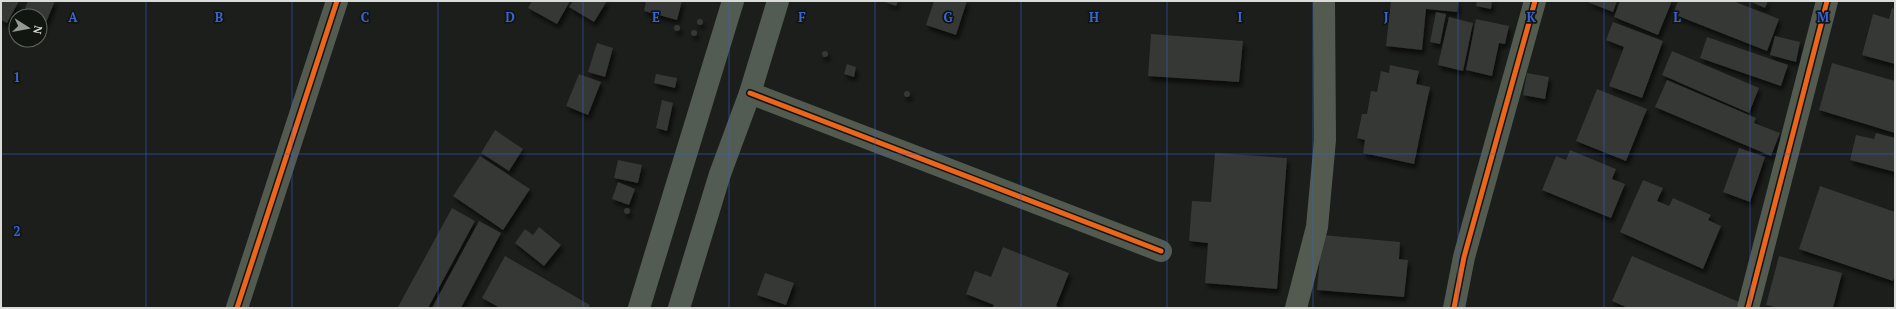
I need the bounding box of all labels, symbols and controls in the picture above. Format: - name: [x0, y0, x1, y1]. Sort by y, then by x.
- north arrow: [8, 8, 48, 48]
- text: A: [68, 8, 78, 26]
- text: B: [215, 8, 223, 26]
- text: C: [361, 8, 369, 26]
- text: D: [505, 8, 515, 26]
- text: E: [652, 8, 660, 26]
- text: F: [798, 8, 806, 26]
- text: G: [943, 8, 953, 26]
- text: H: [1089, 8, 1099, 26]
- text: I: [1238, 8, 1243, 26]
- text: J: [1384, 8, 1389, 26]
- text: K: [1526, 8, 1536, 26]
- text: L: [1673, 8, 1681, 26]
- text: M: [1817, 8, 1829, 26]
- text: N: [30, 24, 45, 36]
- text: 1: [13, 68, 21, 86]
- text: 2: [13, 222, 21, 240]

